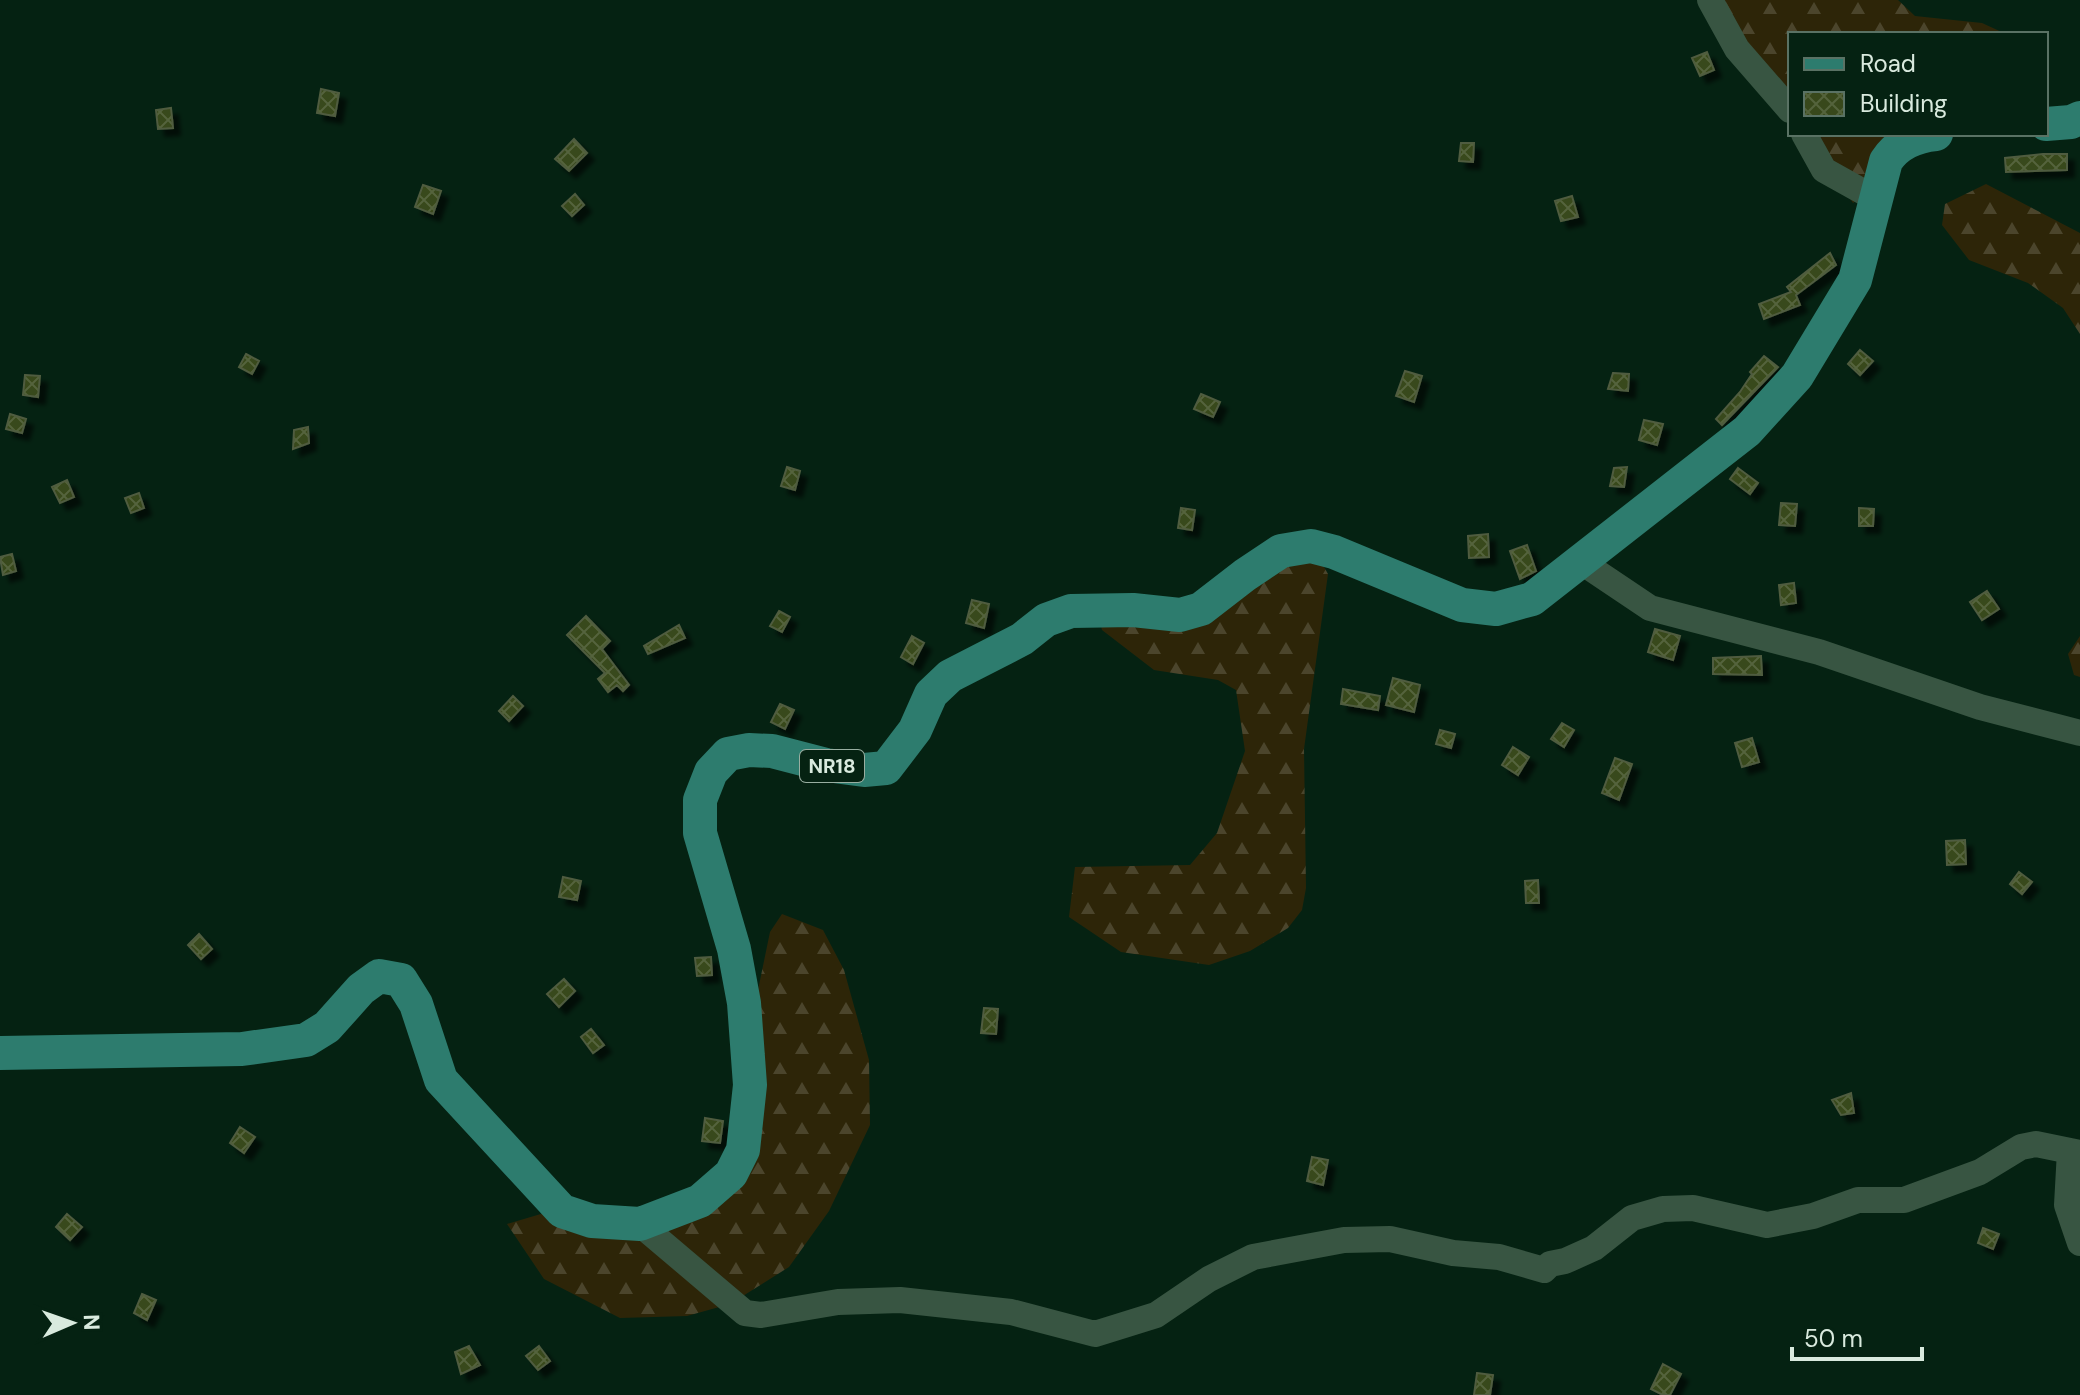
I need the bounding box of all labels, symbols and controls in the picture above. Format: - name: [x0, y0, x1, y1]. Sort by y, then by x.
- legend: [1788, 32, 2048, 136]
- text: Road: [1860, 48, 1916, 79]
- text: Building: [1860, 88, 1947, 119]
- road number: NR18: [800, 750, 864, 782]
- north arrow: [32, 1283, 112, 1363]
- scale bar: [1792, 1311, 1922, 1361]
- text: N: [77, 1314, 106, 1331]
- text: 50 m: [1804, 1323, 1863, 1354]

